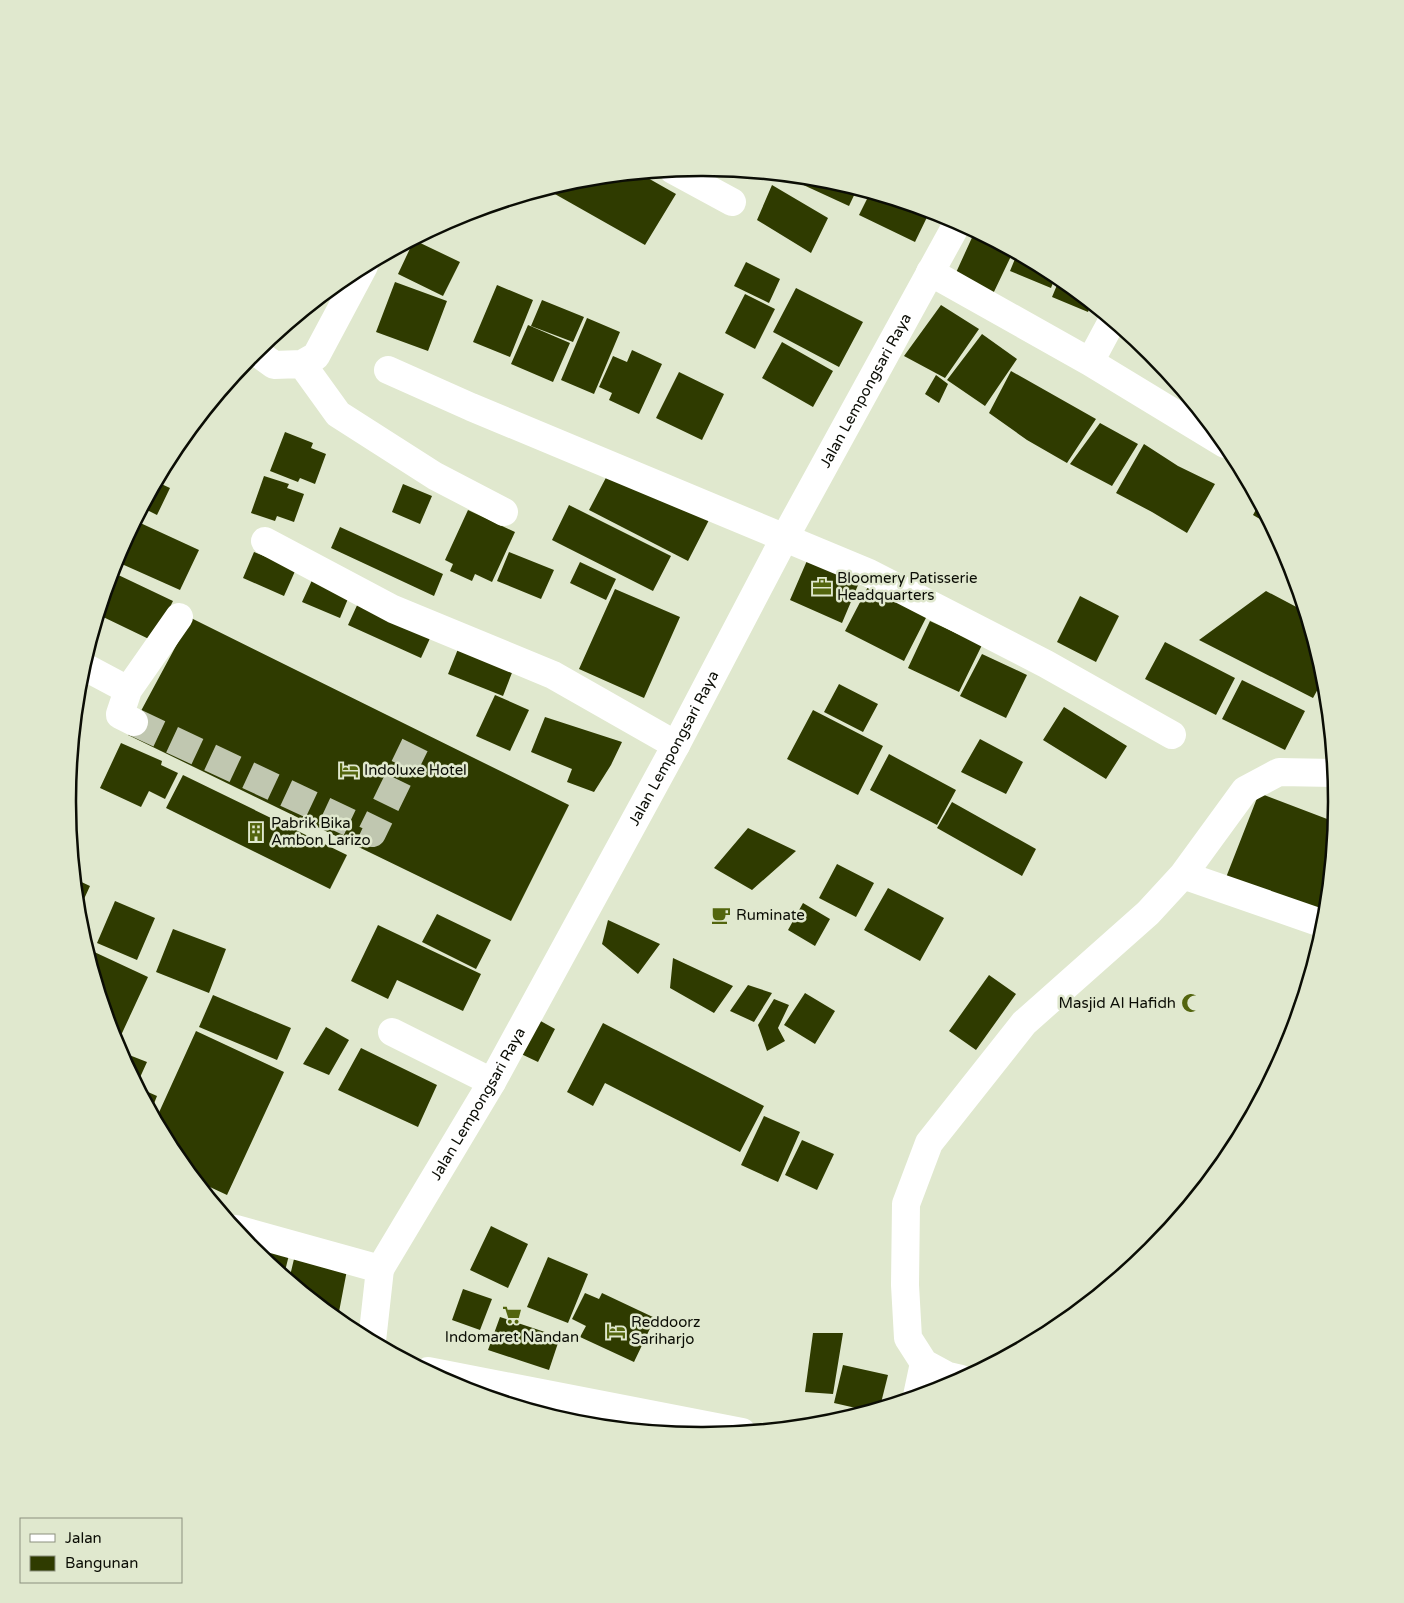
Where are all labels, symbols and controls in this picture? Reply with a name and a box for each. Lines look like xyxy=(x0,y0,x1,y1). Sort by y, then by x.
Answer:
street label: Jalan Lempongsari Raya xyxy=(816,310,915,471)
place label: Bloomery Patisserie Headquarters xyxy=(837,569,978,604)
office icon: Bloomery Patisserie Headquarters xyxy=(811,576,833,598)
street label: Jalan Lempongsari Raya xyxy=(625,668,722,829)
hotel icon: Indoluxe Hotel xyxy=(338,759,360,781)
place label: Indoluxe Hotel xyxy=(364,761,467,779)
place label: Pabrik Bika Ambon Larizo xyxy=(271,814,371,849)
building icon: Pabrik Bika Ambon Larizo xyxy=(245,821,267,843)
cafe icon: Ruminate xyxy=(710,904,732,926)
place label: Ruminate xyxy=(736,906,805,924)
mosque icon: Masjid Al Hafidh xyxy=(1180,992,1202,1014)
place label: Masjid Al Hafidh xyxy=(1059,994,1176,1012)
street label: Jalan Lempongsari Raya xyxy=(426,1024,529,1183)
supermarket icon: Indomaret Nandan xyxy=(501,1304,523,1326)
place label: Reddoorz Sariharjo xyxy=(631,1313,701,1348)
hotel icon: Reddoorz Sariharjo xyxy=(605,1320,627,1342)
place label: Indomaret Nandan xyxy=(445,1328,579,1346)
legend xyxy=(20,1518,182,1583)
text: Jalan xyxy=(65,1529,102,1547)
text: Bangunan xyxy=(65,1554,138,1572)

